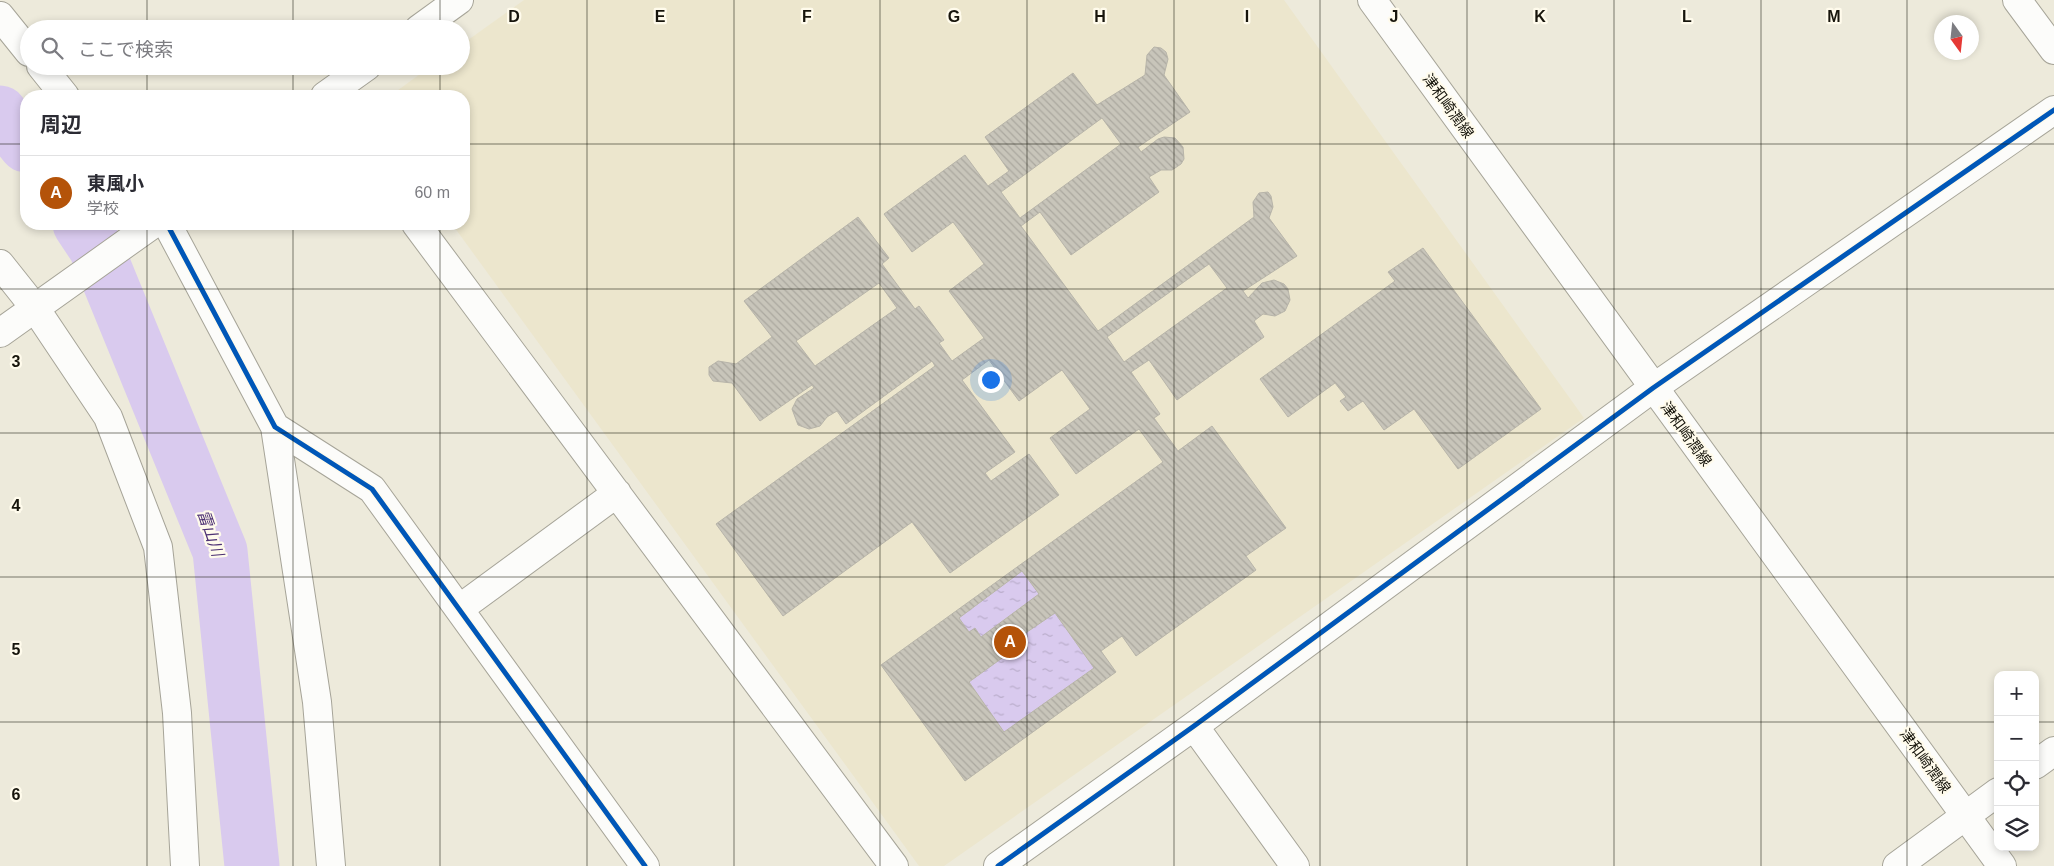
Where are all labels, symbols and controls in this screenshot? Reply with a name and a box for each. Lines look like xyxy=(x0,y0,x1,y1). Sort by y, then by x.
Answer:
text: D xyxy=(508,8,520,25)
text: E xyxy=(655,8,666,25)
text: F xyxy=(802,8,812,25)
text: G xyxy=(948,8,960,25)
text: H xyxy=(1094,8,1106,25)
text: I xyxy=(1245,8,1249,25)
text: J xyxy=(1390,8,1398,25)
text: K xyxy=(1534,8,1546,25)
text: L xyxy=(1682,8,1692,25)
text: M xyxy=(1827,8,1841,25)
north arrow xyxy=(1934,15,1979,60)
search box xyxy=(20,20,470,75)
icon: search xyxy=(38,34,66,62)
text: ここで検索 xyxy=(78,39,173,60)
street label: 津和崎潤線 xyxy=(1419,70,1477,141)
text: 周辺 xyxy=(40,113,82,136)
text: 東風小 xyxy=(87,173,144,194)
text: A xyxy=(50,184,62,201)
text: 60 m xyxy=(414,184,450,201)
text: 学校 xyxy=(87,200,119,217)
text: 3 xyxy=(12,353,21,370)
your location xyxy=(978,367,1004,393)
street label: 津和崎潤線 xyxy=(1657,398,1715,469)
text: 4 xyxy=(12,497,21,514)
water label: 雷山川 xyxy=(195,508,227,561)
pin: A xyxy=(994,623,1026,661)
text: 5 xyxy=(12,641,21,658)
map controls xyxy=(1994,671,2039,851)
button: + xyxy=(1994,671,2039,716)
button: − xyxy=(1994,716,2039,761)
street label: 津和崎潤線 xyxy=(1896,725,1954,796)
button: locate xyxy=(1994,761,2039,806)
text: 6 xyxy=(12,786,21,803)
button: layers xyxy=(1994,806,2039,851)

